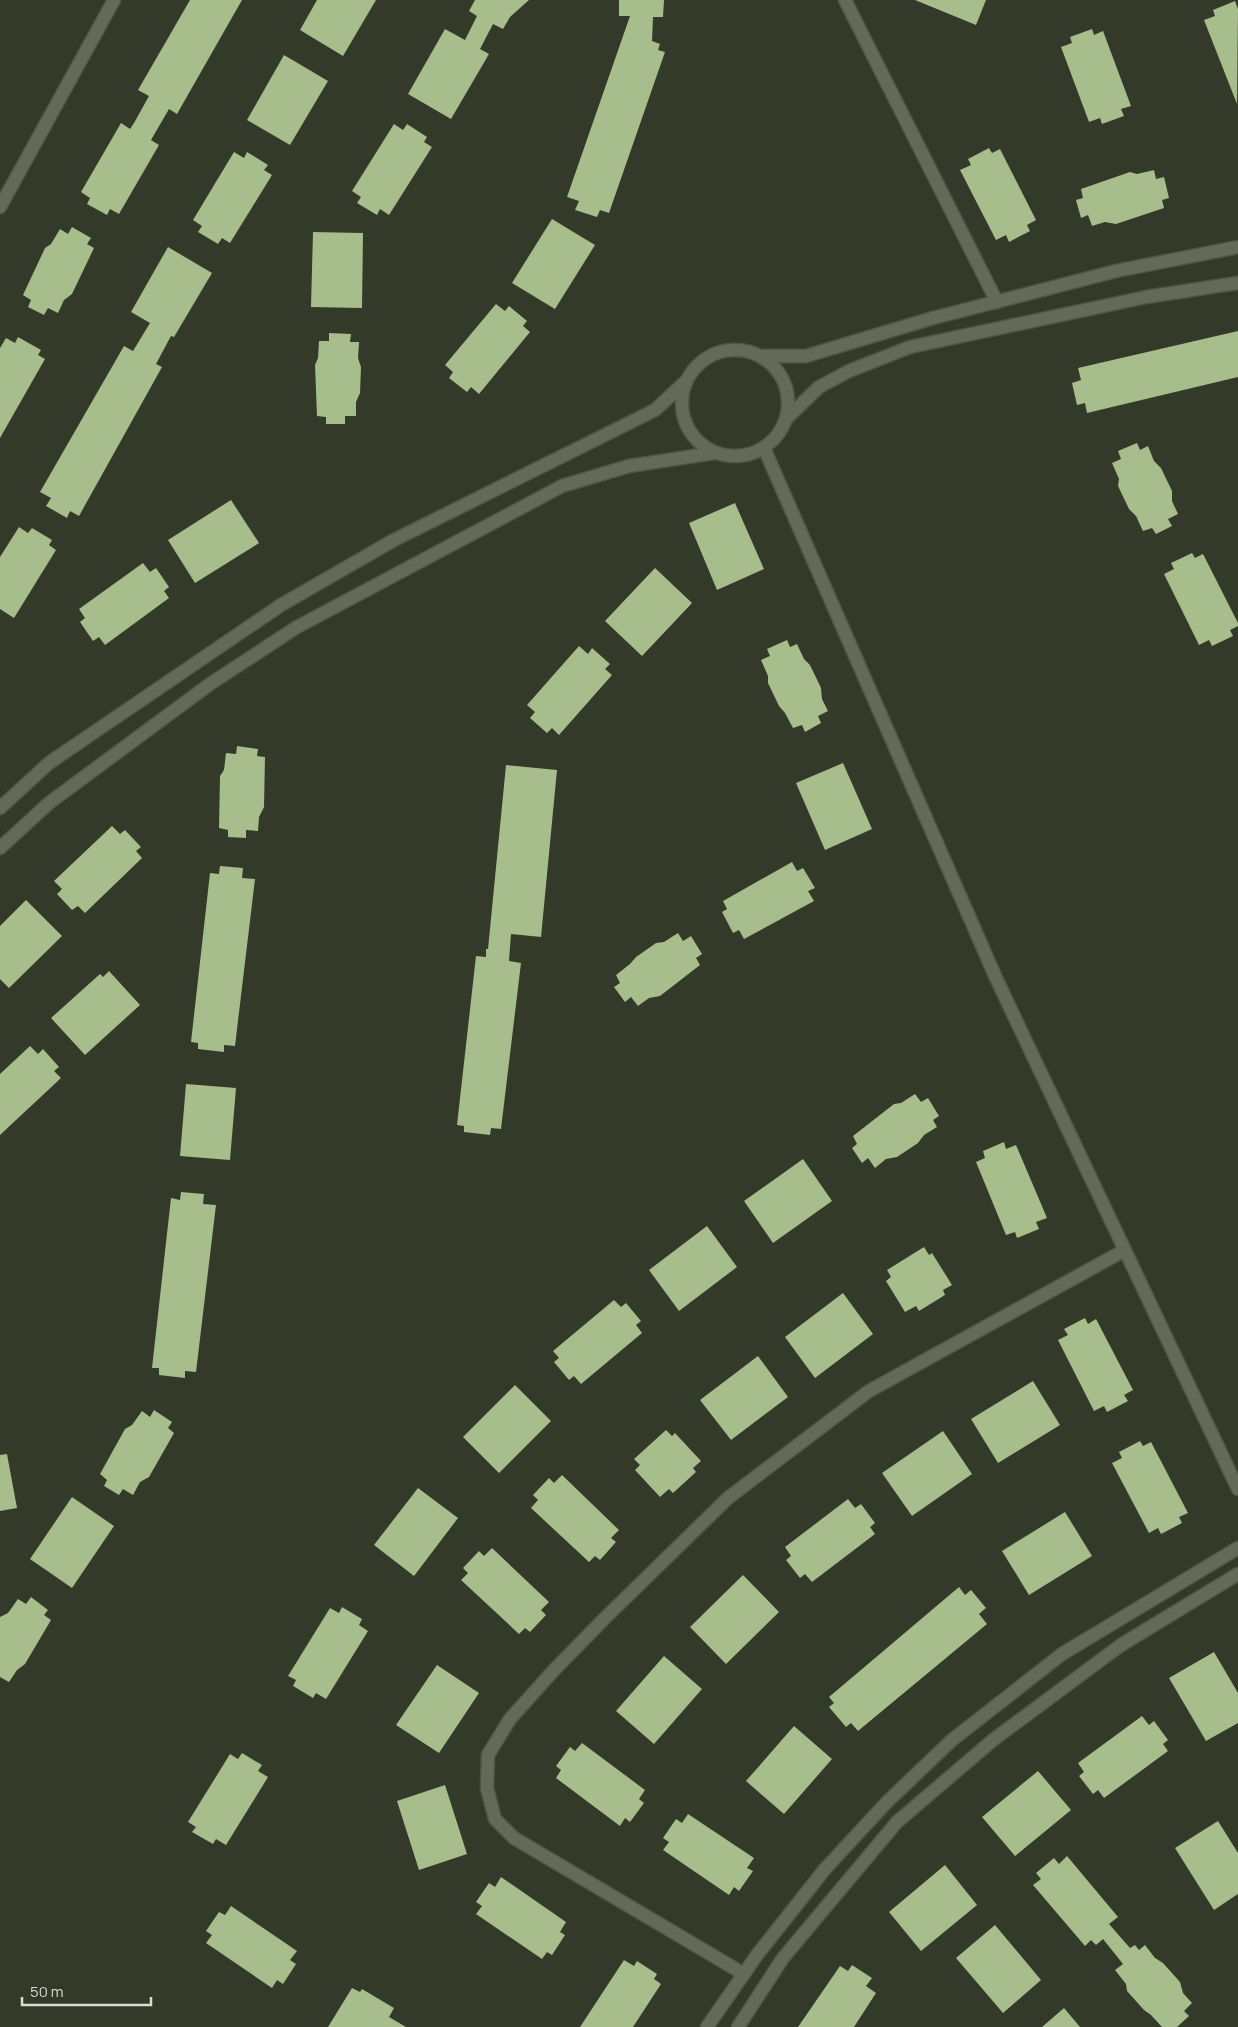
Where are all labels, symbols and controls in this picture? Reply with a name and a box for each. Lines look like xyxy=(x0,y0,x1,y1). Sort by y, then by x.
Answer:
scale bar xyxy=(22,1974,151,2006)
text: 50 m xyxy=(30,1981,64,2002)

